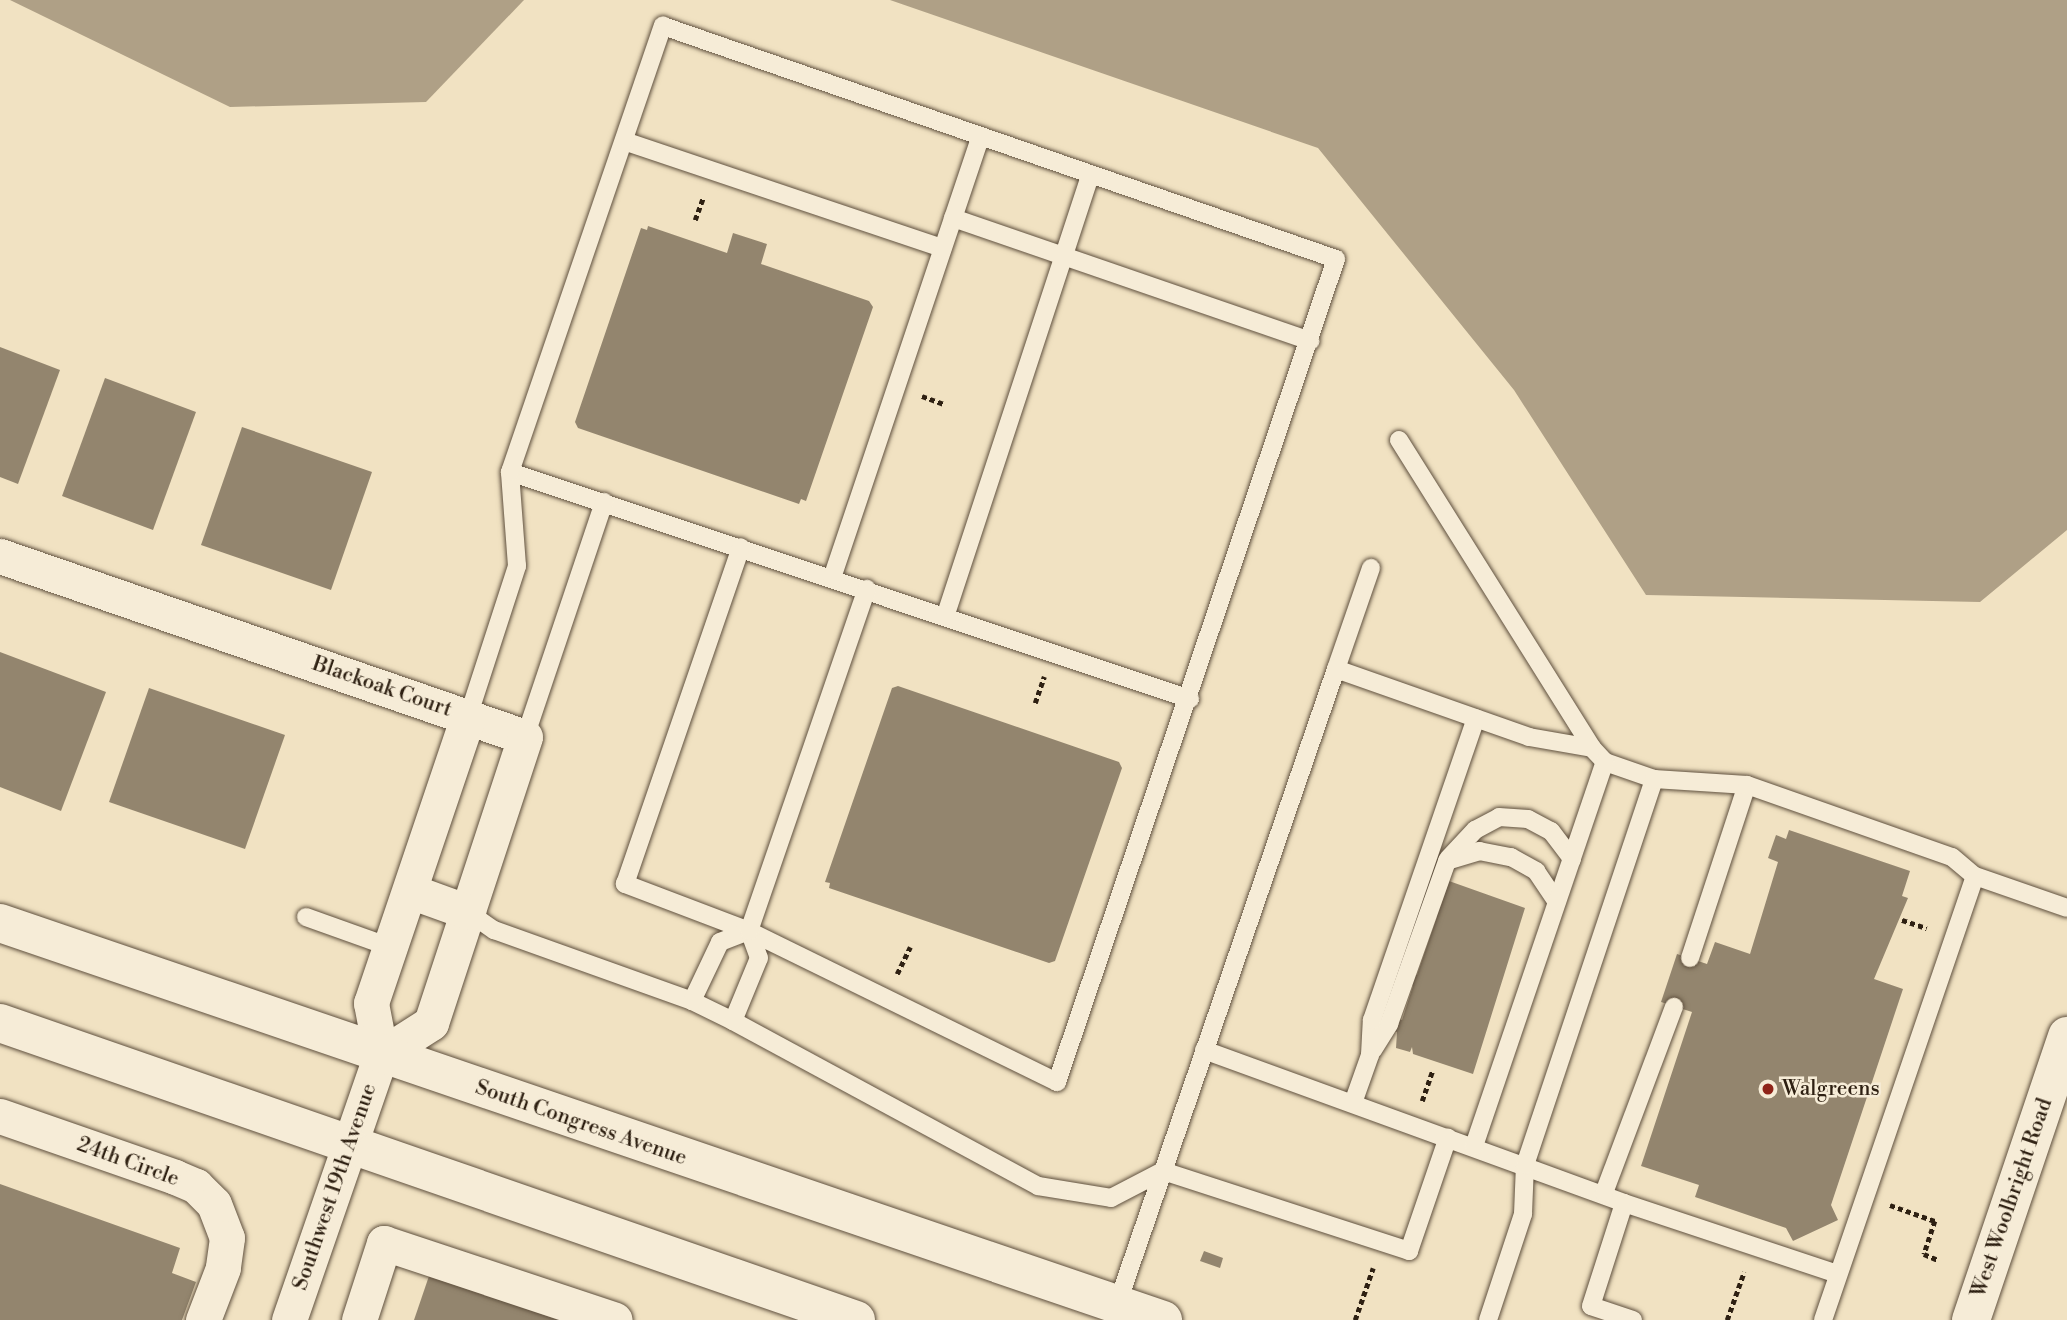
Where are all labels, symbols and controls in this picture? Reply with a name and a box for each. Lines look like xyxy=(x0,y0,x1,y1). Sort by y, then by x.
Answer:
street label: Blackoak Court xyxy=(309,651,455,723)
street label: South Congress Avenue xyxy=(472,1075,690,1171)
place label: Walgreens xyxy=(1782,1076,1880,1102)
street label: Southwest 19th Avenue xyxy=(288,1080,382,1294)
marker: Walgreens xyxy=(1760,1081,1776,1097)
street label: West Woolbright Road xyxy=(1966,1095,2058,1301)
street label: 24th Circle xyxy=(74,1132,182,1192)

